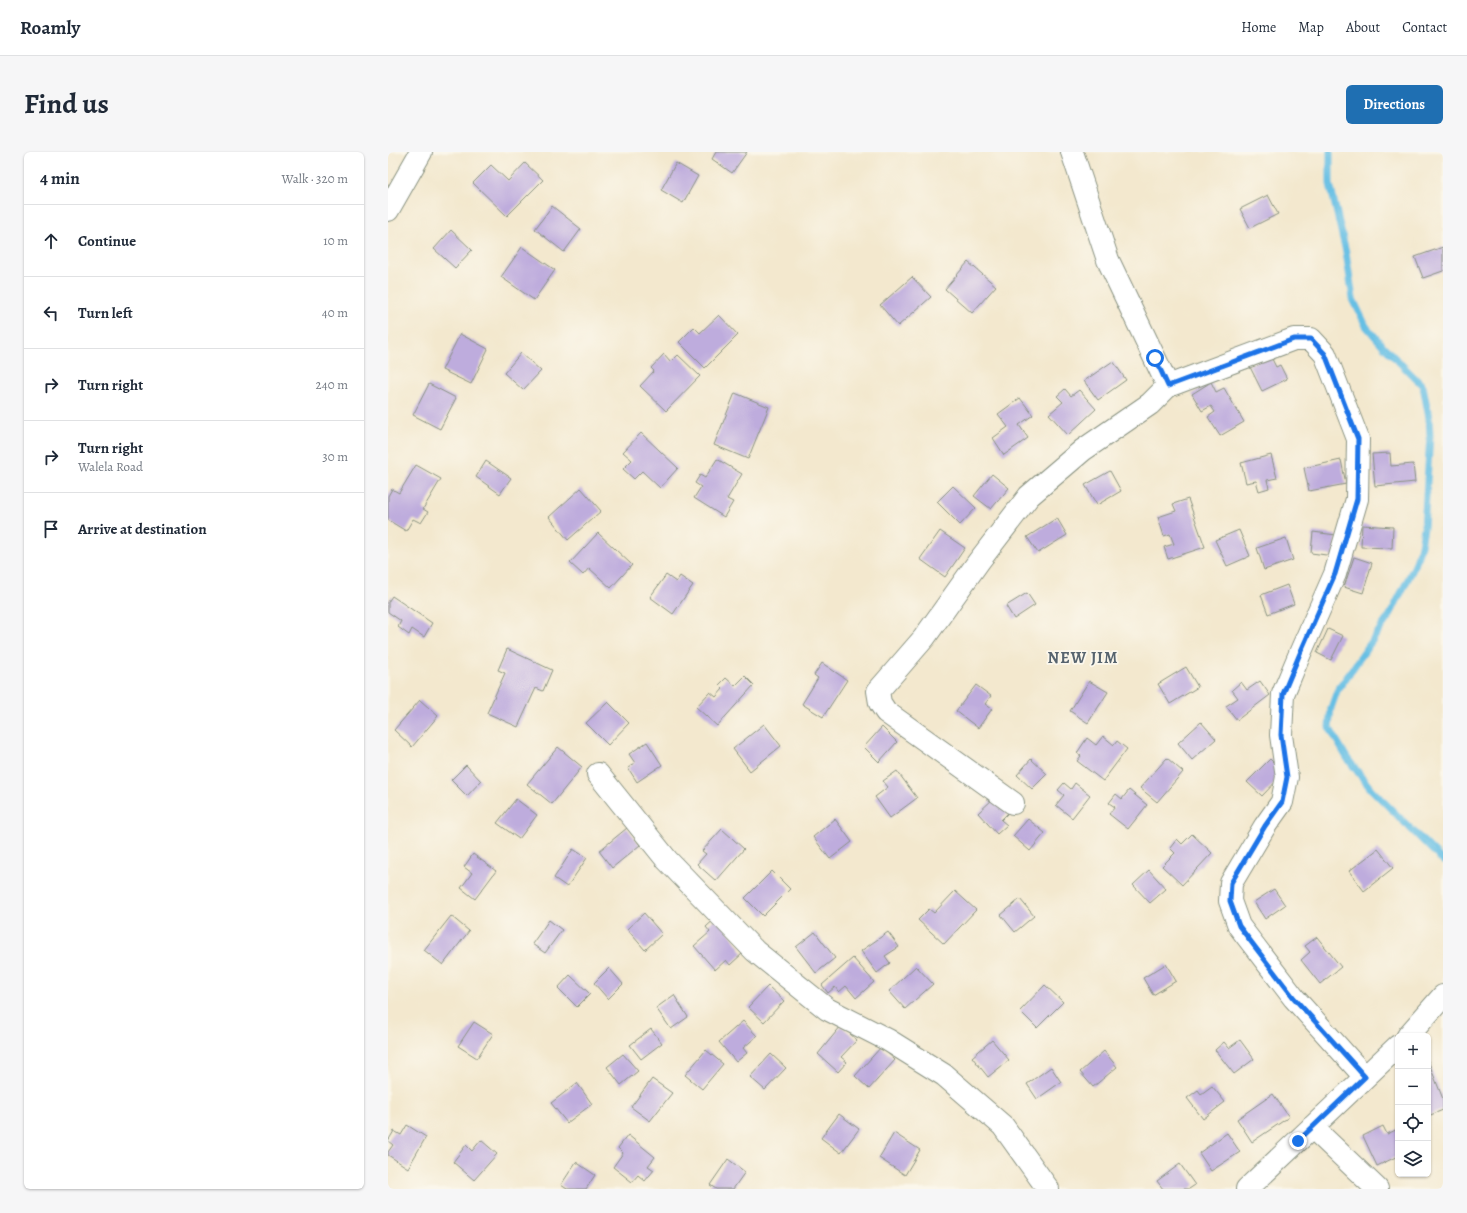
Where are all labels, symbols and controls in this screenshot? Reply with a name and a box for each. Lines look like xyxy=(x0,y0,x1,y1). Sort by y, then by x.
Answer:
text: Roamly xyxy=(20,15,80,41)
text: Home xyxy=(1241,18,1276,37)
text: Map xyxy=(1298,18,1324,37)
text: About xyxy=(1346,18,1380,37)
text: Contact xyxy=(1402,18,1447,37)
text: Find us xyxy=(24,85,109,123)
button: Directions xyxy=(1346,85,1443,124)
text: 4 min xyxy=(40,167,80,190)
text: Walk · 320 m xyxy=(282,170,348,187)
icon: ahead xyxy=(40,230,62,252)
text: Continue xyxy=(78,231,136,251)
text: 10 m xyxy=(323,232,348,249)
icon: left xyxy=(40,302,62,324)
text: Turn left xyxy=(78,303,133,323)
text: 40 m xyxy=(322,304,348,321)
route start xyxy=(1146,349,1164,367)
icon: right xyxy=(40,374,62,396)
text: Turn right xyxy=(78,375,143,395)
text: 240 m xyxy=(316,376,348,393)
text: Turn right xyxy=(78,438,143,458)
icon: right xyxy=(40,446,62,468)
text: 30 m xyxy=(322,448,348,465)
text: Walela Road xyxy=(78,458,143,475)
icon: arrive xyxy=(40,518,62,540)
text: Arrive at destination xyxy=(78,519,207,539)
district label: NEW JIM xyxy=(1048,647,1118,669)
map controls xyxy=(1395,1033,1431,1177)
button: + xyxy=(1395,1033,1431,1069)
button: − xyxy=(1395,1069,1431,1105)
button: locate xyxy=(1395,1105,1431,1141)
route end xyxy=(1289,1132,1307,1150)
button: layers xyxy=(1395,1141,1431,1177)

